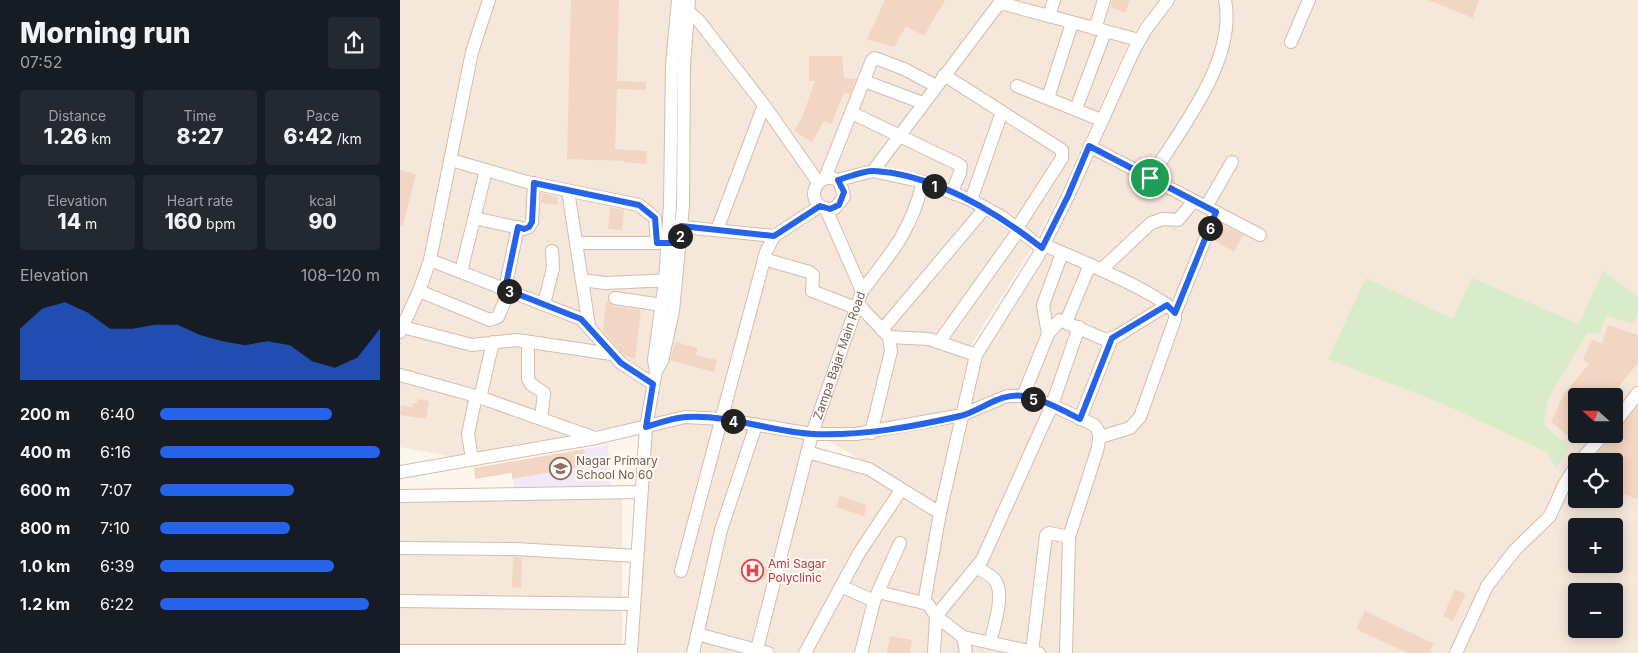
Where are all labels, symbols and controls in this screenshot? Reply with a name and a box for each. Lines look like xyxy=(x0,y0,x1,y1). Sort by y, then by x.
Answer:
text: Morning run xyxy=(20,16,190,50)
button: share xyxy=(328,17,380,69)
text: 07:52 xyxy=(20,52,62,72)
text: Distance xyxy=(48,107,106,124)
text: Time xyxy=(184,107,216,124)
text: Pace xyxy=(306,107,339,124)
text: 1.26 xyxy=(43,124,87,149)
text: 8:27 xyxy=(176,124,224,149)
text: 6:42 xyxy=(284,124,333,149)
text: km xyxy=(87,130,111,147)
text: /km xyxy=(333,130,362,147)
pin xyxy=(1129,157,1171,199)
icon: arrive xyxy=(1136,164,1164,192)
pin: 1 xyxy=(922,174,946,198)
text: 1 xyxy=(931,178,938,195)
text: Elevation xyxy=(47,192,107,209)
text: Heart rate xyxy=(167,192,233,209)
text: kcal xyxy=(309,192,336,209)
text: 14 xyxy=(57,209,81,234)
text: 160 xyxy=(164,209,202,234)
text: 90 xyxy=(308,209,337,234)
text: m xyxy=(81,215,97,232)
text: bpm xyxy=(202,215,236,232)
pin: 6 xyxy=(1198,216,1222,240)
text: 6 xyxy=(1206,220,1215,237)
pin: 2 xyxy=(668,224,692,248)
text: 2 xyxy=(676,228,685,245)
text: Elevation xyxy=(20,265,89,285)
text: 108–120 m xyxy=(301,265,380,285)
pin: 3 xyxy=(496,278,522,304)
text: 3 xyxy=(505,283,514,300)
street label: Zampa Bajar Main Road xyxy=(810,290,868,421)
pin: 5 xyxy=(1020,386,1046,412)
north arrow xyxy=(1568,388,1622,442)
map controls xyxy=(1568,388,1623,638)
text: 5 xyxy=(1029,391,1038,408)
text: 200 m xyxy=(20,404,70,424)
text: 6:40 xyxy=(100,404,135,424)
pin: 4 xyxy=(720,408,746,434)
text: 4 xyxy=(729,413,738,430)
text: 400 m xyxy=(20,442,71,462)
text: 6:16 xyxy=(100,442,131,462)
place label: Nagar Primary School No 60 xyxy=(576,453,658,482)
button: locate xyxy=(1568,453,1623,508)
school or university icon: Nagar Primary School No 60 xyxy=(548,456,572,480)
text: 600 m xyxy=(20,480,70,500)
text: 7:07 xyxy=(100,480,132,500)
text: 800 m xyxy=(20,518,70,538)
text: 7:10 xyxy=(100,518,130,538)
button: + xyxy=(1568,518,1623,573)
text: 1.0 km xyxy=(20,556,70,576)
text: 6:39 xyxy=(100,556,134,576)
place label: Ami Sagar Polyclinic xyxy=(768,556,827,585)
hospital icon: Ami Sagar Polyclinic xyxy=(740,559,764,583)
button: − xyxy=(1568,583,1623,638)
text: 1.2 km xyxy=(20,594,70,614)
text: 6:22 xyxy=(100,594,134,614)

